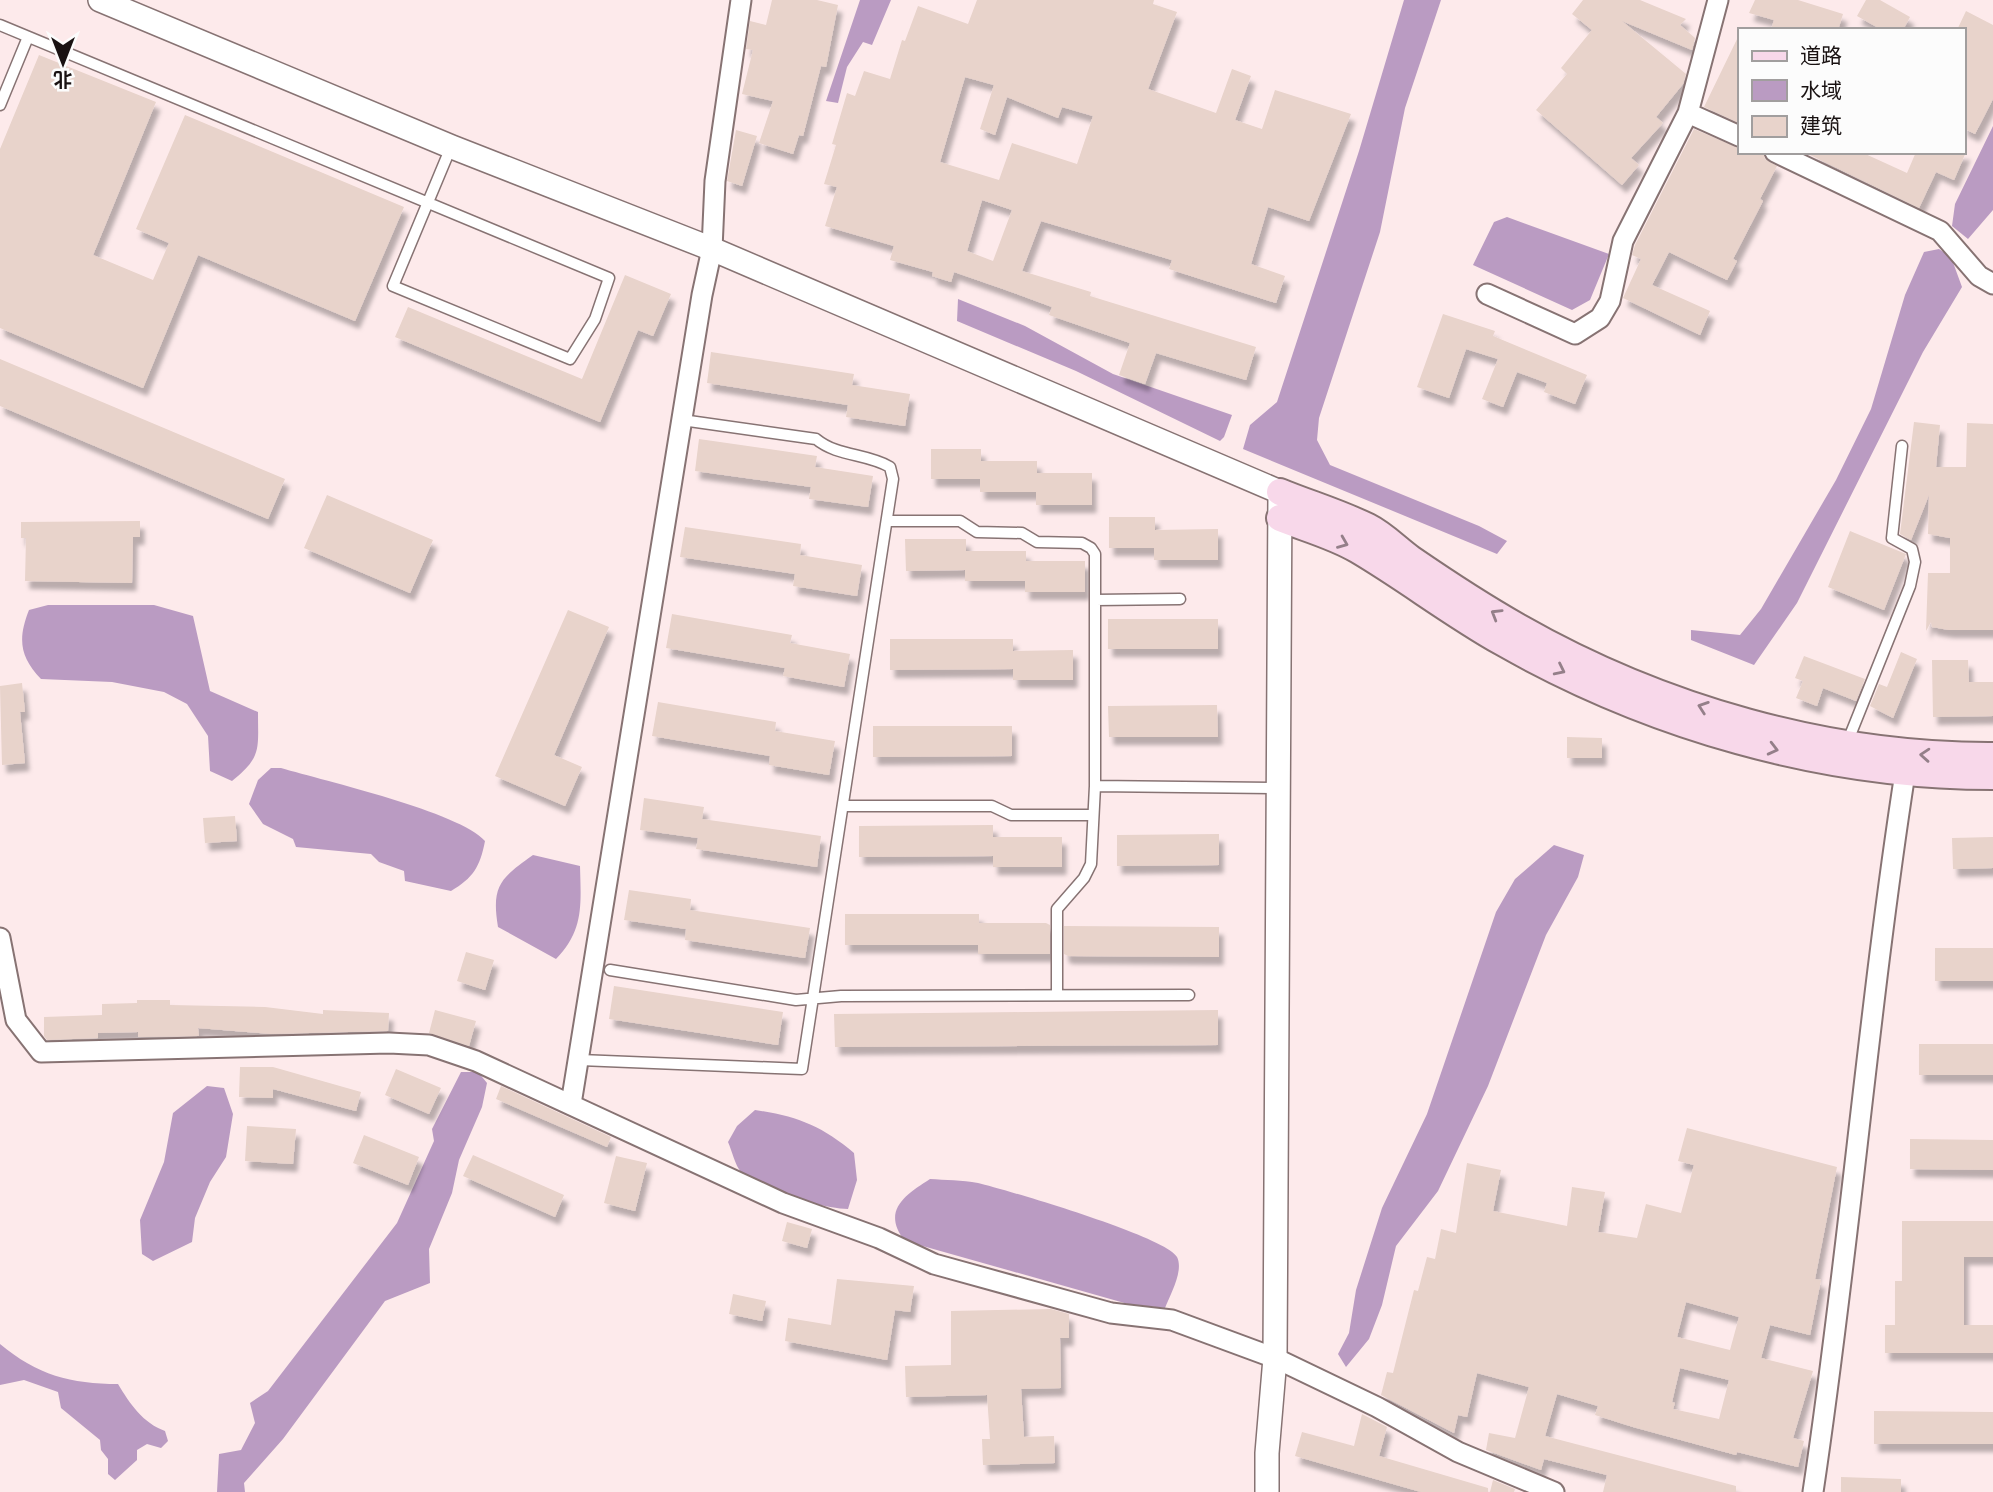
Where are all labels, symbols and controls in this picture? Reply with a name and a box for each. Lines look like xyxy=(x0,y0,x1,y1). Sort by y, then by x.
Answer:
north arrow xyxy=(28,28,98,98)
legend xyxy=(1738,28,1965,154)
text: 道路 xyxy=(1800,41,1842,71)
text: 北 xyxy=(53,66,73,93)
text: 水域 xyxy=(1800,76,1842,106)
text: 建筑 xyxy=(1800,111,1842,141)
one-way arrow xyxy=(1336,535,1348,549)
one-way arrow xyxy=(1491,609,1504,622)
one-way arrow xyxy=(1553,662,1565,676)
one-way arrow xyxy=(1697,701,1710,715)
one-way arrow xyxy=(1767,741,1779,755)
one-way arrow xyxy=(1919,748,1930,763)

